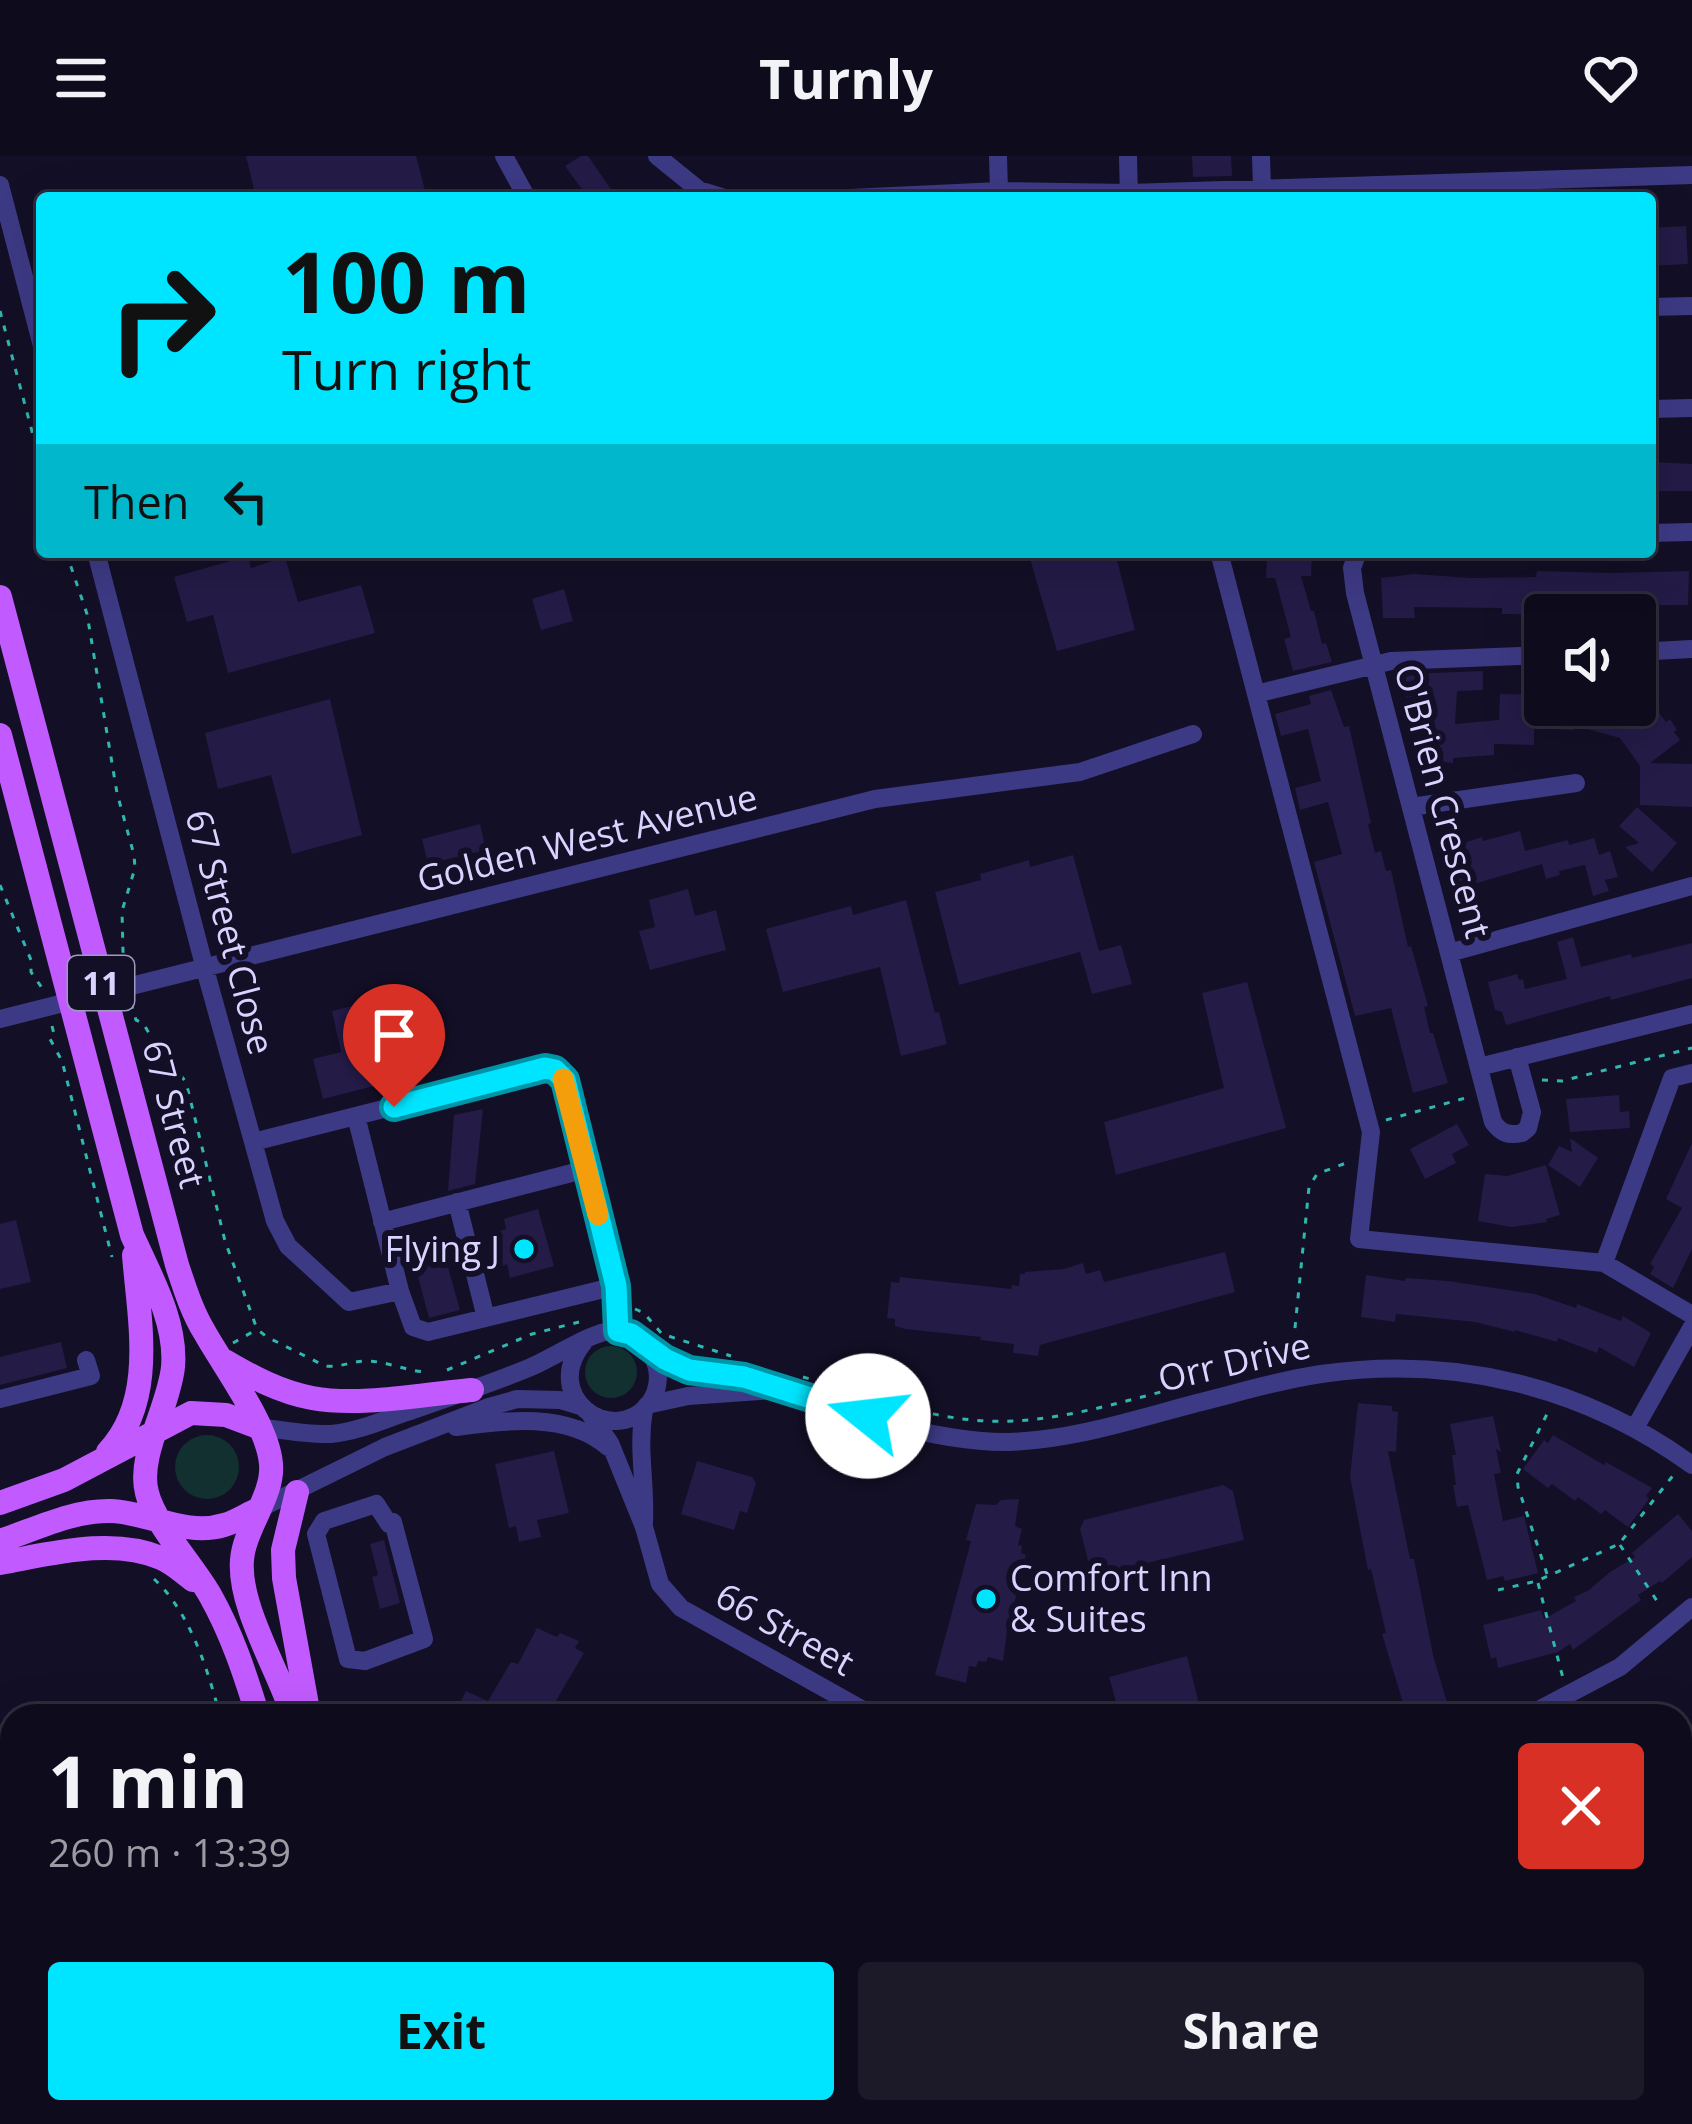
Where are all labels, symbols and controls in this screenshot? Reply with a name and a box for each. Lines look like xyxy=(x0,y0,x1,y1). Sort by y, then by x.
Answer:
text: Turnly xyxy=(759,41,933,115)
icon: menu xyxy=(48,45,114,111)
icon: heart xyxy=(1578,45,1644,111)
text: 100 m xyxy=(282,223,530,338)
icon: right xyxy=(84,240,240,396)
text: Turn right xyxy=(282,332,531,406)
icon: left xyxy=(213,468,279,534)
text: Then xyxy=(84,471,189,532)
map controls xyxy=(1524,594,1656,726)
button: sound xyxy=(1524,594,1656,726)
street label: O'Brien Crescent xyxy=(1383,658,1504,943)
street label: Golden West Avenue xyxy=(412,772,762,903)
street label: 67 Street Close xyxy=(174,804,287,1060)
road number: 11 xyxy=(68,956,134,1010)
pin xyxy=(343,984,445,1107)
icon: arrive xyxy=(361,1002,427,1068)
street label: 67 Street xyxy=(131,1035,218,1193)
place label: Flying J xyxy=(385,1224,500,1273)
marker: Flying J xyxy=(511,1236,537,1262)
street label: Orr Drive xyxy=(1153,1320,1315,1403)
position arrow xyxy=(805,1353,931,1479)
place label: Comfort Inn & Suites xyxy=(1010,1553,1213,1643)
street label: 66 Street xyxy=(707,1571,863,1687)
marker: Comfort Inn & Suites xyxy=(973,1586,999,1612)
text: 1 min xyxy=(48,1731,248,1829)
button: close xyxy=(1518,1743,1644,1869)
text: 260 m · 13:39 xyxy=(48,1825,291,1878)
button: Exit xyxy=(48,1962,834,2100)
button: Share xyxy=(858,1962,1644,2100)

